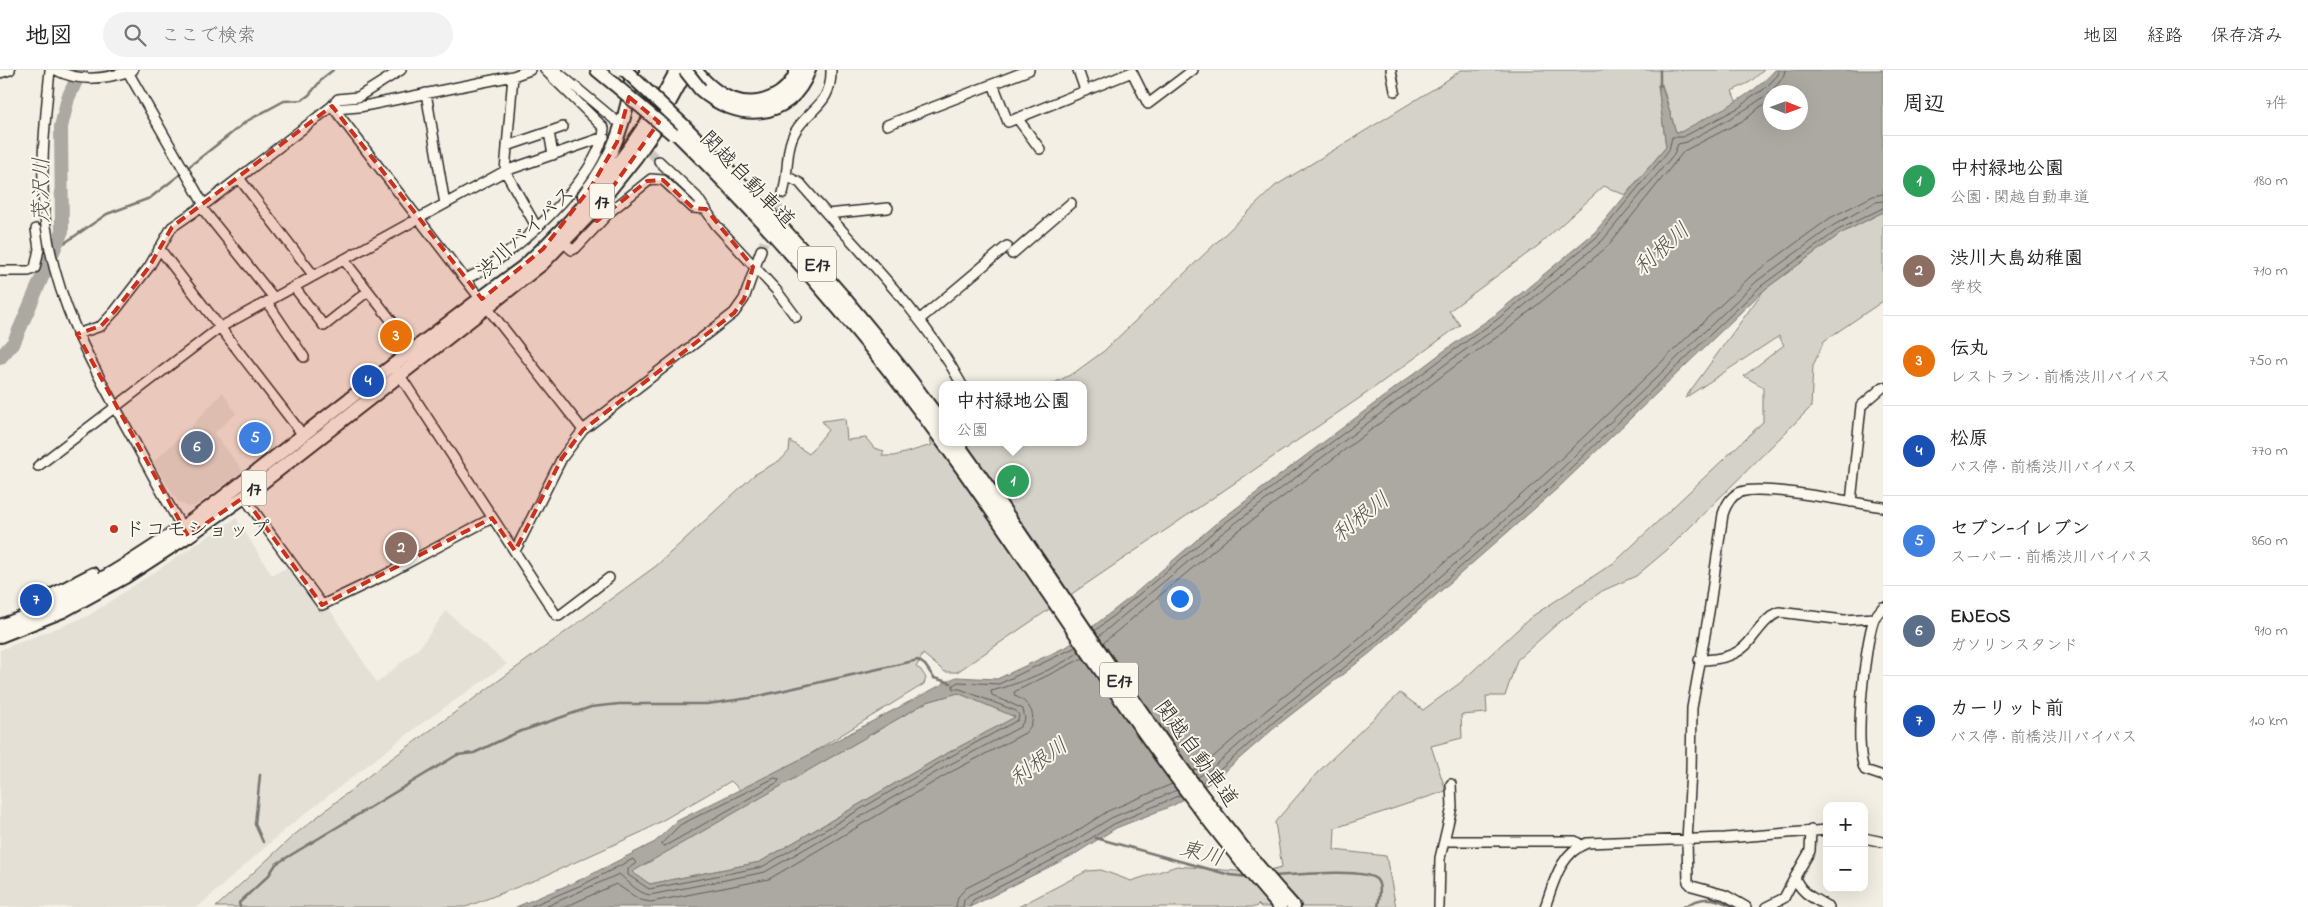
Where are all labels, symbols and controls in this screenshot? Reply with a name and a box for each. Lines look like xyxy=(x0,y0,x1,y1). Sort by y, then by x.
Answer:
search box xyxy=(103,12,453,57)
text: 地図 xyxy=(25,20,73,55)
icon: search xyxy=(121,21,149,49)
text: ここで検索 xyxy=(161,23,256,50)
text: 地図 xyxy=(2083,24,2119,50)
text: 経路 xyxy=(2147,24,2183,50)
text: 保存済み xyxy=(2211,24,2283,50)
north arrow xyxy=(1763,85,1808,130)
text: 周辺 xyxy=(1903,90,1945,120)
text: 7件 xyxy=(2265,92,2288,116)
street label: 関越自動車道 xyxy=(692,125,801,236)
text: 中村緑地公園 xyxy=(1950,156,2064,183)
water label: 茂沢川 xyxy=(27,157,59,223)
text: 1 xyxy=(1916,169,1922,193)
text: 180 m xyxy=(2254,169,2288,193)
street label: 渋川バイパス xyxy=(470,180,583,287)
road number: 17 xyxy=(590,184,614,218)
text: 公園 · 関越自動車道 xyxy=(1950,186,2089,210)
water label: 利根川 xyxy=(1628,216,1698,284)
road number: E17 xyxy=(798,246,836,282)
text: 渋川大島幼稚園 xyxy=(1950,246,2083,273)
text: 2 xyxy=(1915,259,1923,283)
text: 710 m xyxy=(2253,259,2288,283)
text: 学校 xyxy=(1950,276,1982,300)
pin: 3 xyxy=(380,317,412,355)
text: 伝丸 xyxy=(1950,336,1988,363)
text: 3 xyxy=(1916,349,1922,373)
text: 750 m xyxy=(2249,349,2288,373)
pin: 4 xyxy=(352,362,384,400)
text: レストラン · 前橋渋川バイパス xyxy=(1950,366,2170,390)
popup xyxy=(939,381,1087,446)
text: 中村緑地公園 xyxy=(956,389,1070,416)
pin: 5 xyxy=(239,419,271,457)
text: 公園 xyxy=(956,419,988,443)
text: 松原 xyxy=(1950,426,1988,453)
pin: 6 xyxy=(181,428,213,466)
text: 4 xyxy=(1916,439,1922,463)
text: 770 m xyxy=(2251,439,2288,463)
text: バス停 · 前橋渋川バイパス xyxy=(1950,456,2137,480)
pin: 1 xyxy=(997,462,1029,500)
road number: 17 xyxy=(242,470,266,506)
water label: 利根川 xyxy=(1326,485,1398,551)
place label: ドコモショップ xyxy=(124,516,270,546)
text: セブン-イレブン xyxy=(1950,516,2090,543)
marker: ドコモショップ xyxy=(108,523,120,535)
pin: 2 xyxy=(385,529,417,567)
text: 5 xyxy=(1914,529,1924,553)
text: 860 m xyxy=(2252,529,2288,553)
text: スーパー · 前橋渋川バイパス xyxy=(1950,546,2152,570)
pin: 7 xyxy=(20,581,52,619)
your location xyxy=(1167,586,1193,612)
text: ENEOS xyxy=(1950,604,2011,631)
text: 6 xyxy=(1915,619,1923,643)
text: 910 m xyxy=(2255,619,2288,643)
text: ガソリンスタンド xyxy=(1950,634,2078,658)
road number: E17 xyxy=(1100,662,1138,698)
street label: 関越自動車道 xyxy=(1146,694,1245,814)
text: カーリット前 xyxy=(1950,696,2064,723)
text: 7 xyxy=(1916,709,1922,733)
text: 1.0 km xyxy=(2249,709,2288,733)
text: バス停 · 前橋渋川バイパス xyxy=(1950,726,2137,750)
water label: 利根川 xyxy=(1004,731,1076,796)
map controls xyxy=(1823,802,1868,892)
button: + xyxy=(1823,802,1868,847)
water label: 東川 xyxy=(1176,834,1227,876)
button: − xyxy=(1823,847,1868,892)

